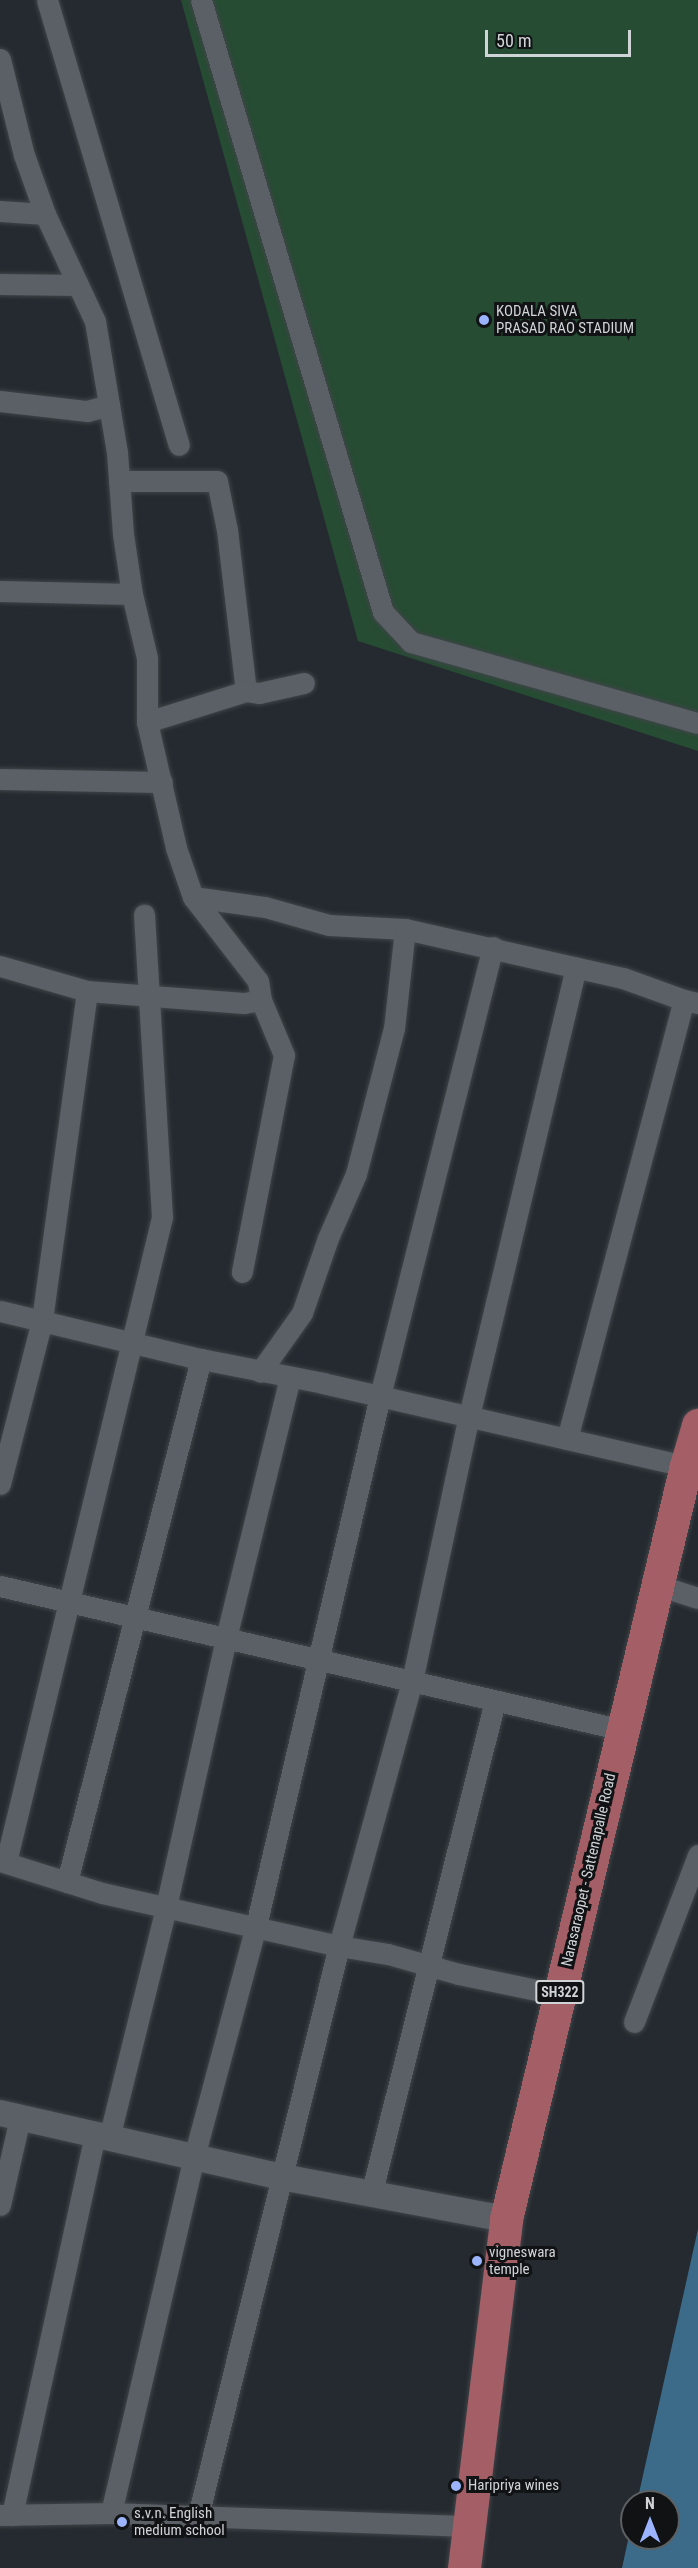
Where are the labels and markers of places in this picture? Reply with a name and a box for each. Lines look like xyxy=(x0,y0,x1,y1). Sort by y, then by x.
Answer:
place label: KODALA SIVA PRASAD RAO STADIUM xyxy=(496,302,634,337)
marker: KODALA SIVA PRASAD RAO STADIUM xyxy=(477,313,491,327)
place label: vigneswara temple xyxy=(489,2243,556,2278)
marker: vigneswara temple xyxy=(470,2254,484,2268)
place label: Haripriya wines xyxy=(468,2477,559,2495)
marker: Haripriya wines xyxy=(449,2479,463,2493)
place label: s.v.n. English medium school xyxy=(134,2504,225,2539)
marker: s.v.n. English medium school xyxy=(115,2515,129,2529)

